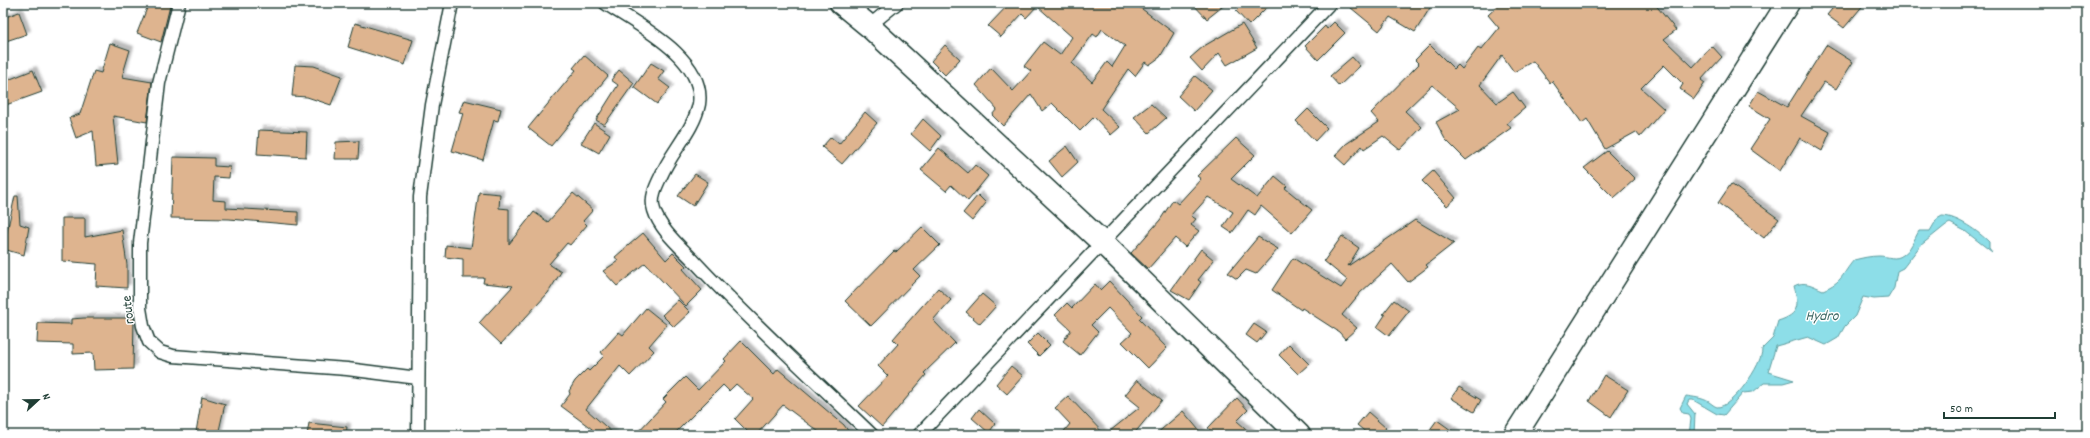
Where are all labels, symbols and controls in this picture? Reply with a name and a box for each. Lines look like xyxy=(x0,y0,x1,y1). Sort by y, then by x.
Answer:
street label: route xyxy=(118,294,140,325)
water label: Hydro xyxy=(1805,306,1840,328)
north arrow xyxy=(18,380,58,420)
text: N xyxy=(37,391,54,403)
scale bar xyxy=(1944,394,2055,420)
text: 50 m xyxy=(1950,401,1973,418)

